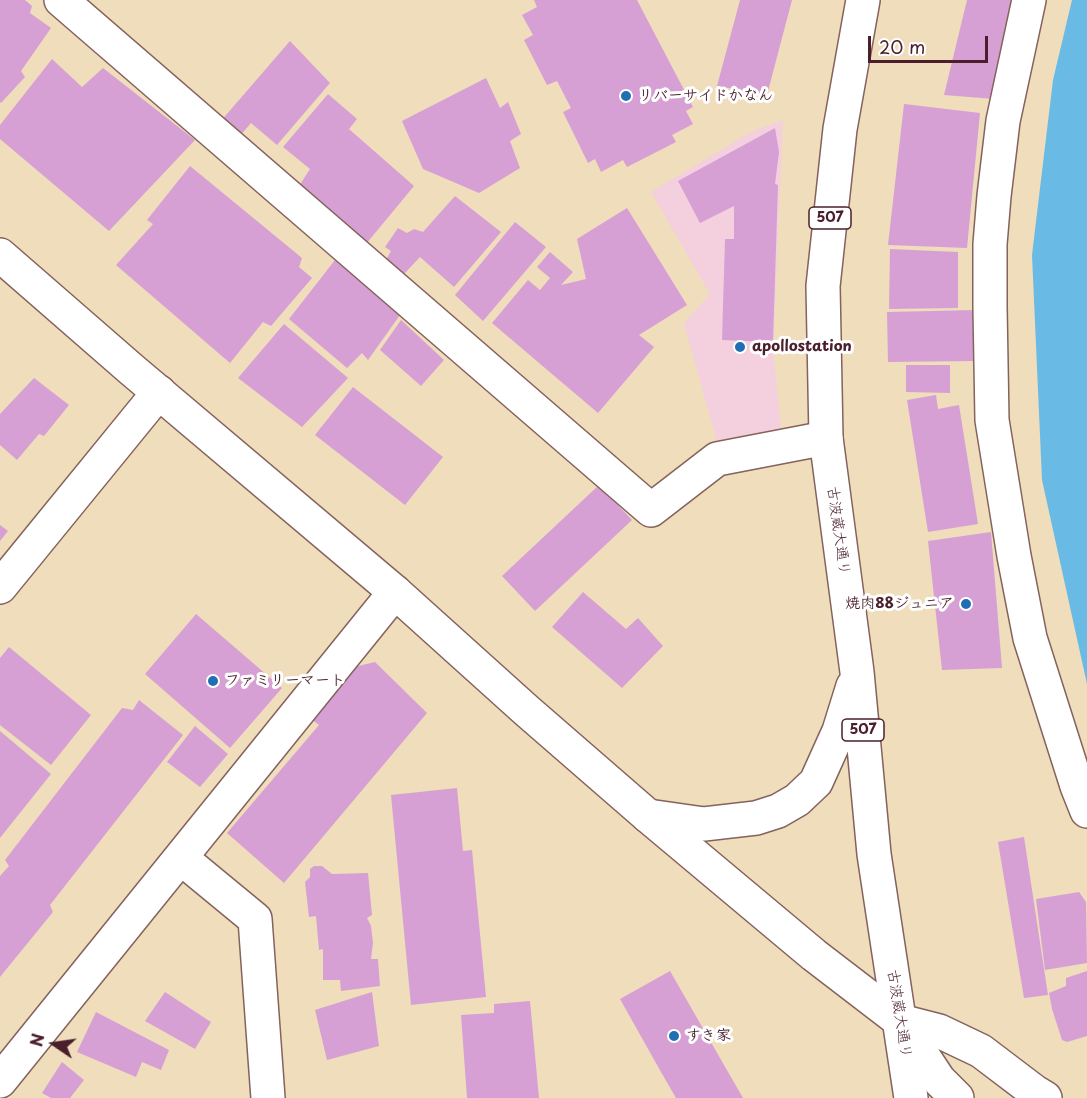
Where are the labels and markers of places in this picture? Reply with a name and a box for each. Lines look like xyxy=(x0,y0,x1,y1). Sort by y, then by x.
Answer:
place label: リバーサイドかなん xyxy=(638,87,773,105)
marker: リバーサイドかなん xyxy=(619,89,633,103)
place label: apollostation xyxy=(752,338,852,356)
marker: apollostation xyxy=(733,340,747,354)
place label: 焼肉88ジュニア xyxy=(845,595,954,613)
marker: 焼肉88ジュニア xyxy=(959,597,973,611)
place label: ファミリーマート xyxy=(225,672,345,690)
marker: ファミリーマート xyxy=(206,674,220,688)
place label: すき家 xyxy=(686,1027,731,1045)
marker: すき家 xyxy=(667,1029,681,1043)

